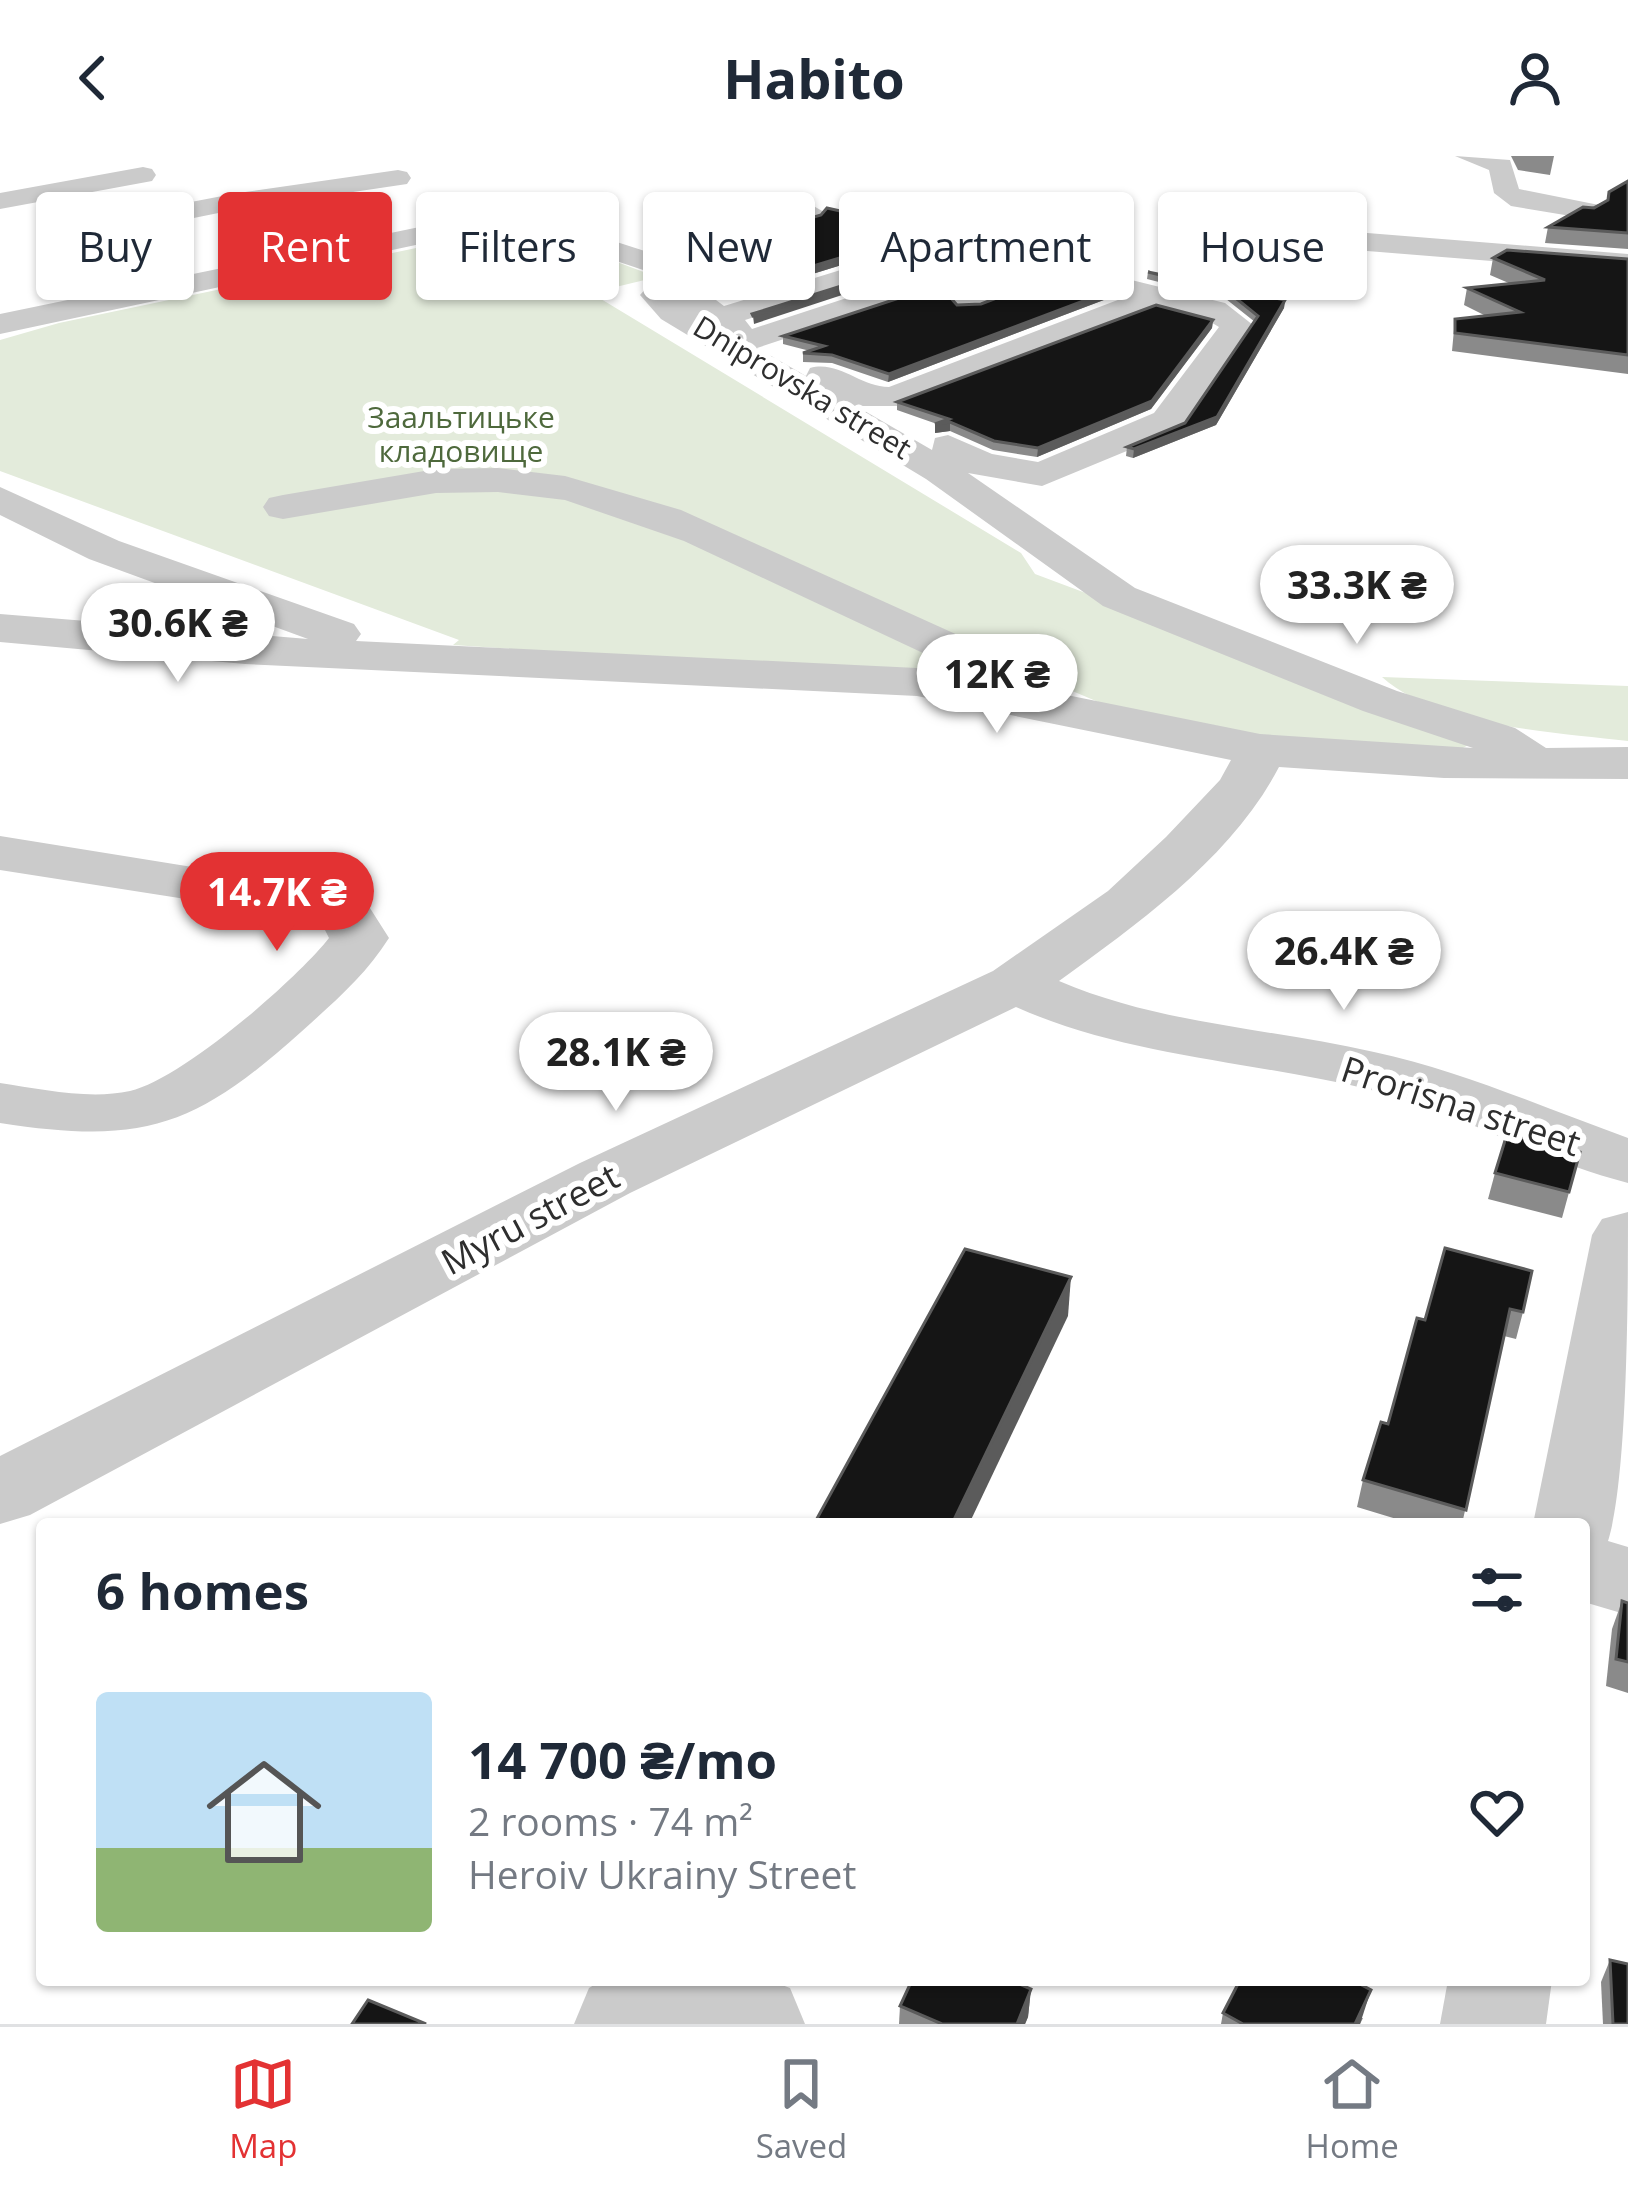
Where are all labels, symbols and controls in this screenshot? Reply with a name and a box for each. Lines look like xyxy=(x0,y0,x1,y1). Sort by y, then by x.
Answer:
text: Habito xyxy=(723,41,905,115)
icon: back xyxy=(60,45,126,111)
icon: person xyxy=(1502,45,1568,111)
chip: Buy xyxy=(36,192,194,300)
chip: Rent xyxy=(218,192,392,300)
chip: Filters xyxy=(416,192,619,300)
chip: New xyxy=(643,192,815,300)
chip: Apartment xyxy=(839,192,1134,300)
chip: House xyxy=(1158,192,1367,300)
street label: Dniprovska street xyxy=(686,305,919,468)
park label: Заальтицьке кладовище xyxy=(367,396,555,471)
pin: 33.3K ₴ xyxy=(1246,545,1468,647)
text: 33.3K ₴ xyxy=(1287,557,1427,610)
pin: 30.6K ₴ xyxy=(67,583,289,685)
text: 30.6K ₴ xyxy=(108,595,248,648)
pin: 12K ₴ xyxy=(913,634,1081,736)
text: 12K ₴ xyxy=(944,646,1050,699)
pin: 14.7K ₴ xyxy=(166,852,388,954)
text: 14.7K ₴ xyxy=(207,864,347,917)
pin: 26.4K ₴ xyxy=(1233,911,1455,1013)
text: 26.4K ₴ xyxy=(1274,923,1414,976)
pin: 28.1K ₴ xyxy=(505,1012,727,1114)
text: 28.1K ₴ xyxy=(546,1024,686,1077)
street label: Prorisna street xyxy=(1335,1044,1587,1167)
street label: Myru street xyxy=(432,1151,627,1286)
text: 6 homes xyxy=(96,1555,309,1625)
icon: filters xyxy=(1464,1557,1530,1623)
text: 14 700 ₴/mo xyxy=(468,1724,777,1794)
icon: home xyxy=(192,1740,336,1884)
icon: heart xyxy=(1464,1779,1530,1845)
text: 2 rooms · 74 m² xyxy=(468,1794,753,1847)
text: Heroiv Ukrainy Street xyxy=(468,1847,856,1900)
tab: Map xyxy=(229,2051,297,2168)
tab: Saved xyxy=(756,2051,847,2168)
tab: Home xyxy=(1306,2051,1399,2168)

